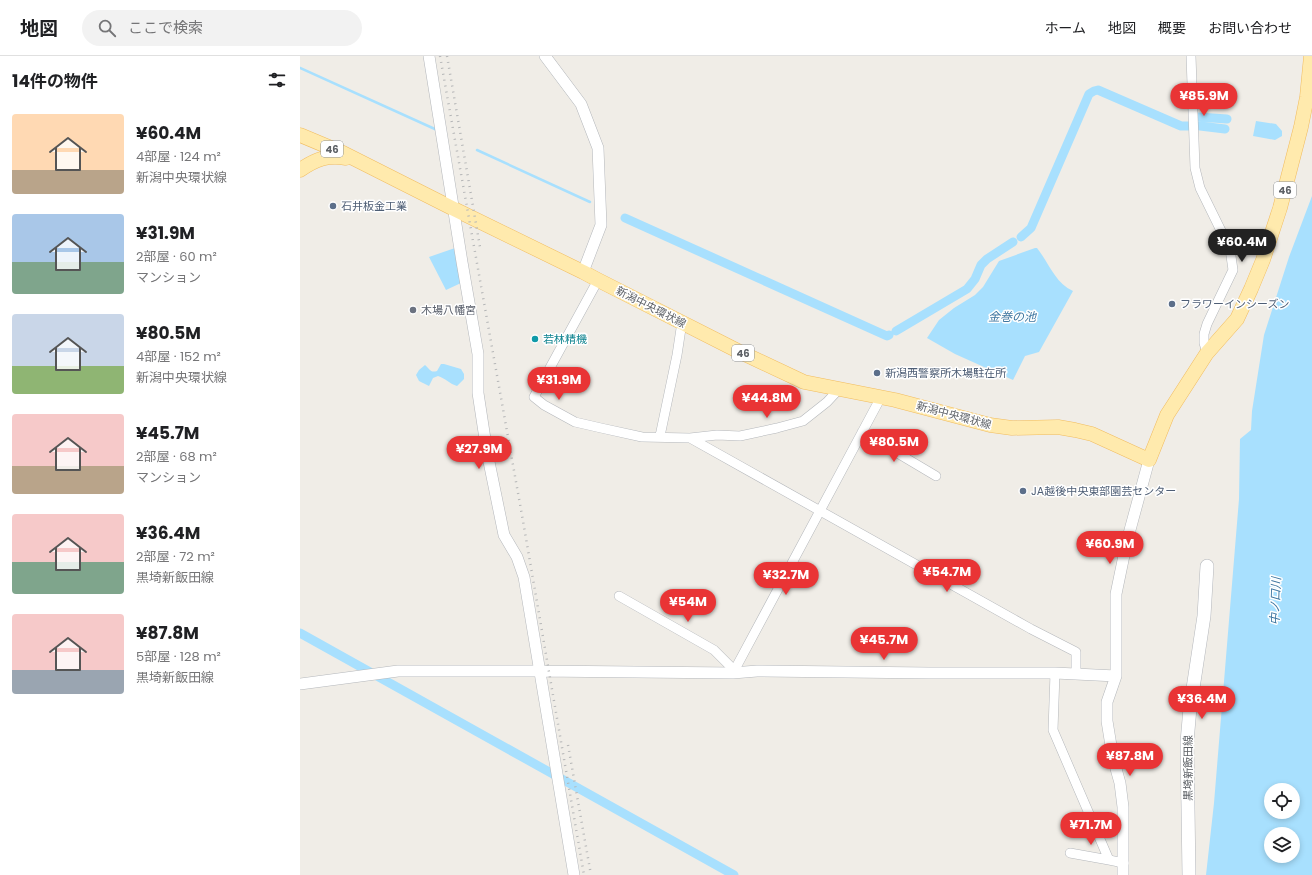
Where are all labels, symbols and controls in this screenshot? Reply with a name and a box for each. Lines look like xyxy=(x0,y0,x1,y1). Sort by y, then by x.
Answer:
search box xyxy=(82,10,362,46)
text: 地図 xyxy=(20,15,58,42)
icon: search xyxy=(96,17,118,39)
text: ここで検索 xyxy=(128,17,203,38)
text: ホーム xyxy=(1044,18,1086,38)
text: 地図 xyxy=(1108,18,1136,38)
text: 概要 xyxy=(1158,18,1186,38)
text: お問い合わせ xyxy=(1208,18,1292,38)
text: 14件の物件 xyxy=(12,69,98,93)
icon: filters xyxy=(266,69,288,91)
pin: ¥85.9M xyxy=(1171,83,1237,117)
text: ¥85.9M xyxy=(1179,86,1229,105)
text: ¥60.4M xyxy=(136,121,201,145)
icon: home xyxy=(44,130,92,178)
road number: 46 xyxy=(321,141,343,157)
text: 4部屋 · 124 m² xyxy=(136,147,221,166)
text: 新潟中央環状線 xyxy=(136,168,227,187)
road number: 46 xyxy=(1274,182,1296,198)
place label: 石井板金工業 xyxy=(341,198,407,214)
marker: 石井板金工業 xyxy=(328,201,338,211)
text: ¥31.9M xyxy=(136,221,195,245)
pin: ¥60.4M xyxy=(1209,229,1275,263)
icon: home xyxy=(44,230,92,278)
text: ¥60.4M xyxy=(1217,232,1267,251)
text: 2部屋 · 60 m² xyxy=(136,247,217,266)
text: マンション xyxy=(136,268,201,287)
street label: 新潟中央環状線 xyxy=(613,282,689,332)
place label: フラワーインシーズン xyxy=(1180,296,1289,312)
marker: フラワーインシーズン xyxy=(1167,299,1177,309)
place label: 木場八幡宮 xyxy=(421,302,476,318)
marker: 木場八幡宮 xyxy=(408,305,418,315)
water label: 金巻の池 xyxy=(988,308,1037,325)
text: ¥80.5M xyxy=(136,321,201,345)
icon: home xyxy=(44,330,92,378)
place label: 若林精機 xyxy=(543,331,587,347)
marker: 若林精機 xyxy=(530,334,540,344)
road number: 46 xyxy=(732,345,754,361)
text: 4部屋 · 152 m² xyxy=(136,347,221,366)
place label: 新潟西警察所木場駐在所 xyxy=(885,365,1007,381)
pin: ¥31.9M xyxy=(526,367,592,401)
text: 新潟中央環状線 xyxy=(136,368,227,387)
marker: 新潟西警察所木場駐在所 xyxy=(872,368,882,378)
text: ¥31.9M xyxy=(536,370,582,389)
pin: ¥44.8M xyxy=(734,385,800,419)
text: ¥44.8M xyxy=(742,388,792,407)
street label: 新潟中央環状線 xyxy=(915,397,993,433)
text: ¥45.7M xyxy=(136,421,199,445)
pin: ¥80.5M xyxy=(861,429,927,463)
icon: home xyxy=(44,430,92,478)
text: ¥80.5M xyxy=(869,432,919,451)
pin: ¥27.9M xyxy=(446,436,512,470)
text: ¥27.9M xyxy=(456,439,502,458)
text: 2部屋 · 68 m² xyxy=(136,447,217,466)
text: マンション xyxy=(136,468,201,487)
place label: JA越後中央東部園芸センター xyxy=(1031,483,1176,499)
marker: JA越後中央東部園芸センター xyxy=(1018,486,1028,496)
text: ¥36.4M xyxy=(136,521,200,545)
icon: home xyxy=(44,530,92,578)
pin: ¥60.9M xyxy=(1077,531,1143,565)
text: ¥60.9M xyxy=(1085,534,1135,553)
text: 2部屋 · 72 m² xyxy=(136,547,215,566)
pin: ¥54.7M xyxy=(914,559,980,593)
pin: ¥32.7M xyxy=(753,562,819,596)
text: ¥54.7M xyxy=(923,562,971,581)
text: ¥32.7M xyxy=(763,565,809,584)
text: 黒埼新飯田線 xyxy=(136,568,214,587)
water label: 中ノ口川 xyxy=(1266,575,1284,625)
pin: ¥54M xyxy=(664,589,712,623)
text: ¥54M xyxy=(669,592,707,611)
text: ¥87.8M xyxy=(136,621,199,645)
pin: ¥45.7M xyxy=(851,627,917,661)
icon: home xyxy=(44,630,92,678)
text: ¥45.7M xyxy=(860,630,908,649)
text: 5部屋 · 128 m² xyxy=(136,647,221,666)
text: 黒埼新飯田線 xyxy=(136,668,214,687)
pin: ¥36.4M xyxy=(1169,686,1235,720)
text: ¥36.4M xyxy=(1177,689,1227,708)
street label: 黒埼新飯田線 xyxy=(1180,735,1196,801)
pin: ¥87.8M xyxy=(1097,743,1163,777)
text: ¥87.8M xyxy=(1106,746,1154,765)
map controls xyxy=(1264,783,1300,863)
button: locate xyxy=(1264,783,1300,819)
pin: ¥71.7M xyxy=(1058,812,1124,846)
text: ¥71.7M xyxy=(1069,815,1113,834)
button: layers xyxy=(1264,827,1300,863)

